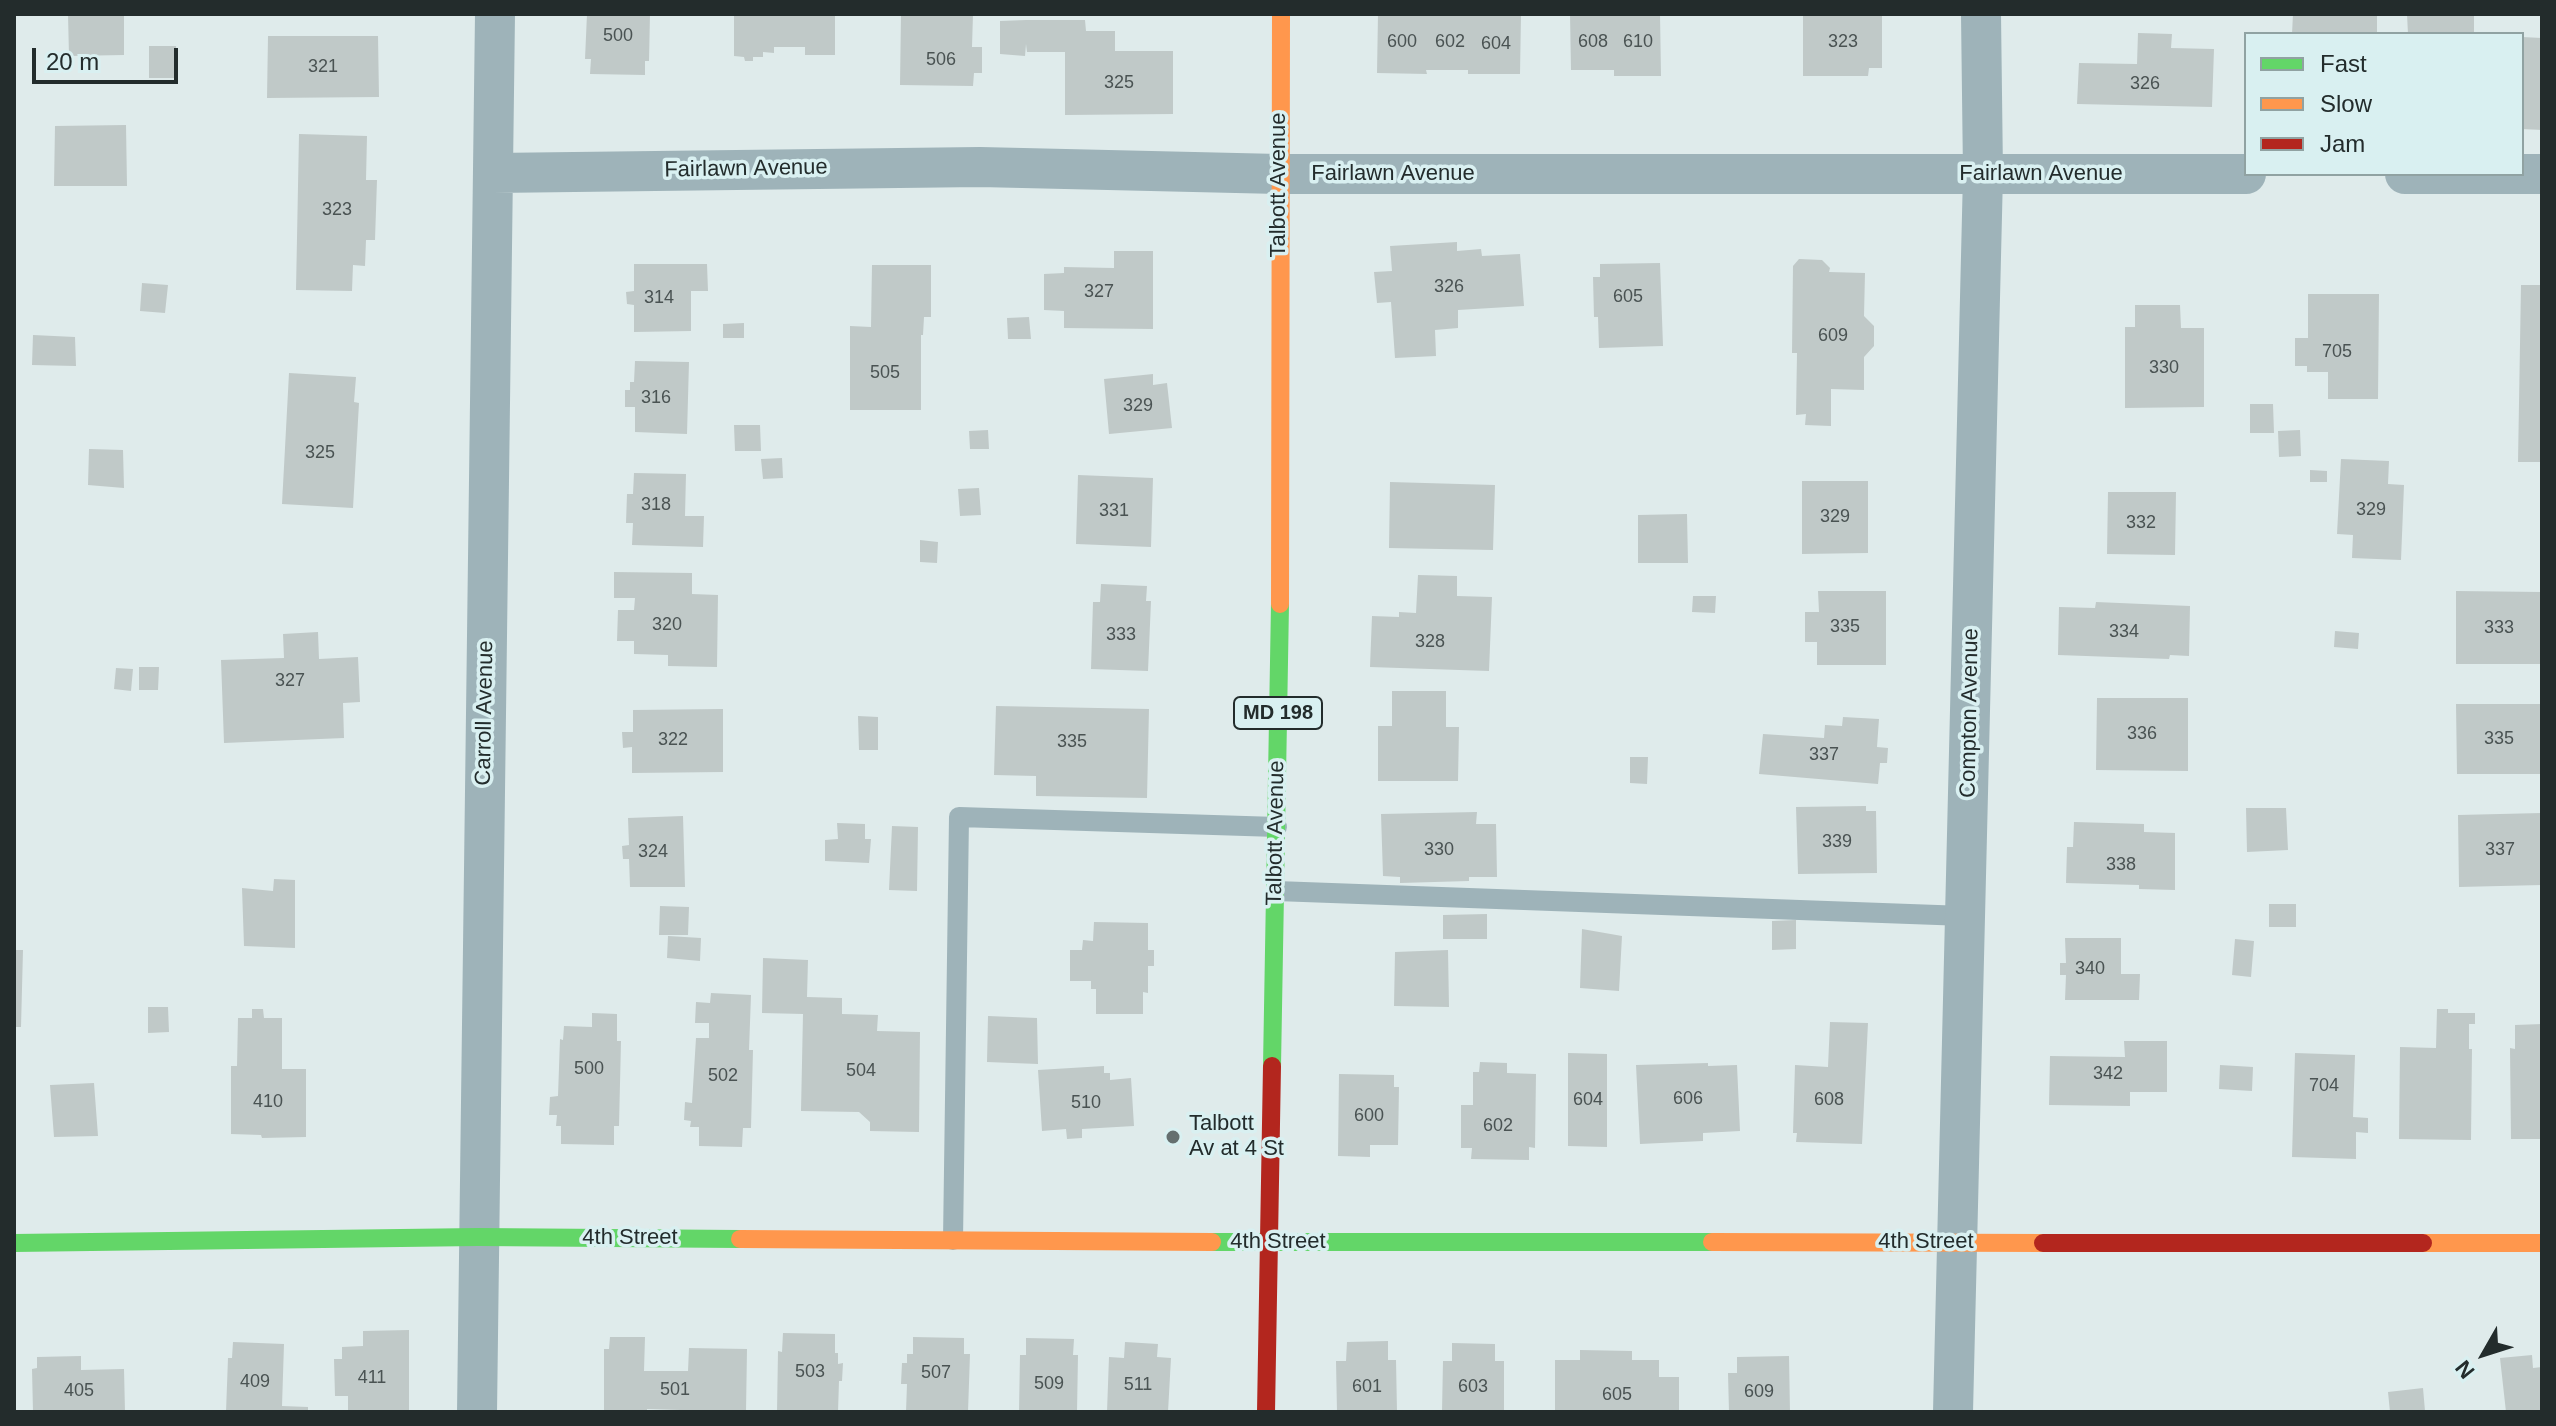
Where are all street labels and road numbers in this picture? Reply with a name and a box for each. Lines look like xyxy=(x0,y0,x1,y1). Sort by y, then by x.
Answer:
street label: Talbott Avenue xyxy=(1266,112,1292,258)
street label: Fairlawn Avenue xyxy=(664,154,828,184)
street label: Fairlawn Avenue xyxy=(1311,161,1475,187)
street label: Fairlawn Avenue xyxy=(1959,161,2123,187)
street label: Compton Avenue xyxy=(1955,628,1985,798)
street label: Carroll Avenue xyxy=(471,640,499,786)
road number: MD 198 xyxy=(1234,697,1322,729)
street label: Talbott Avenue xyxy=(1262,760,1290,906)
street label: 4th Street xyxy=(582,1225,678,1251)
street label: 4th Street xyxy=(1230,1229,1326,1255)
street label: 4th Street xyxy=(1878,1229,1974,1255)

